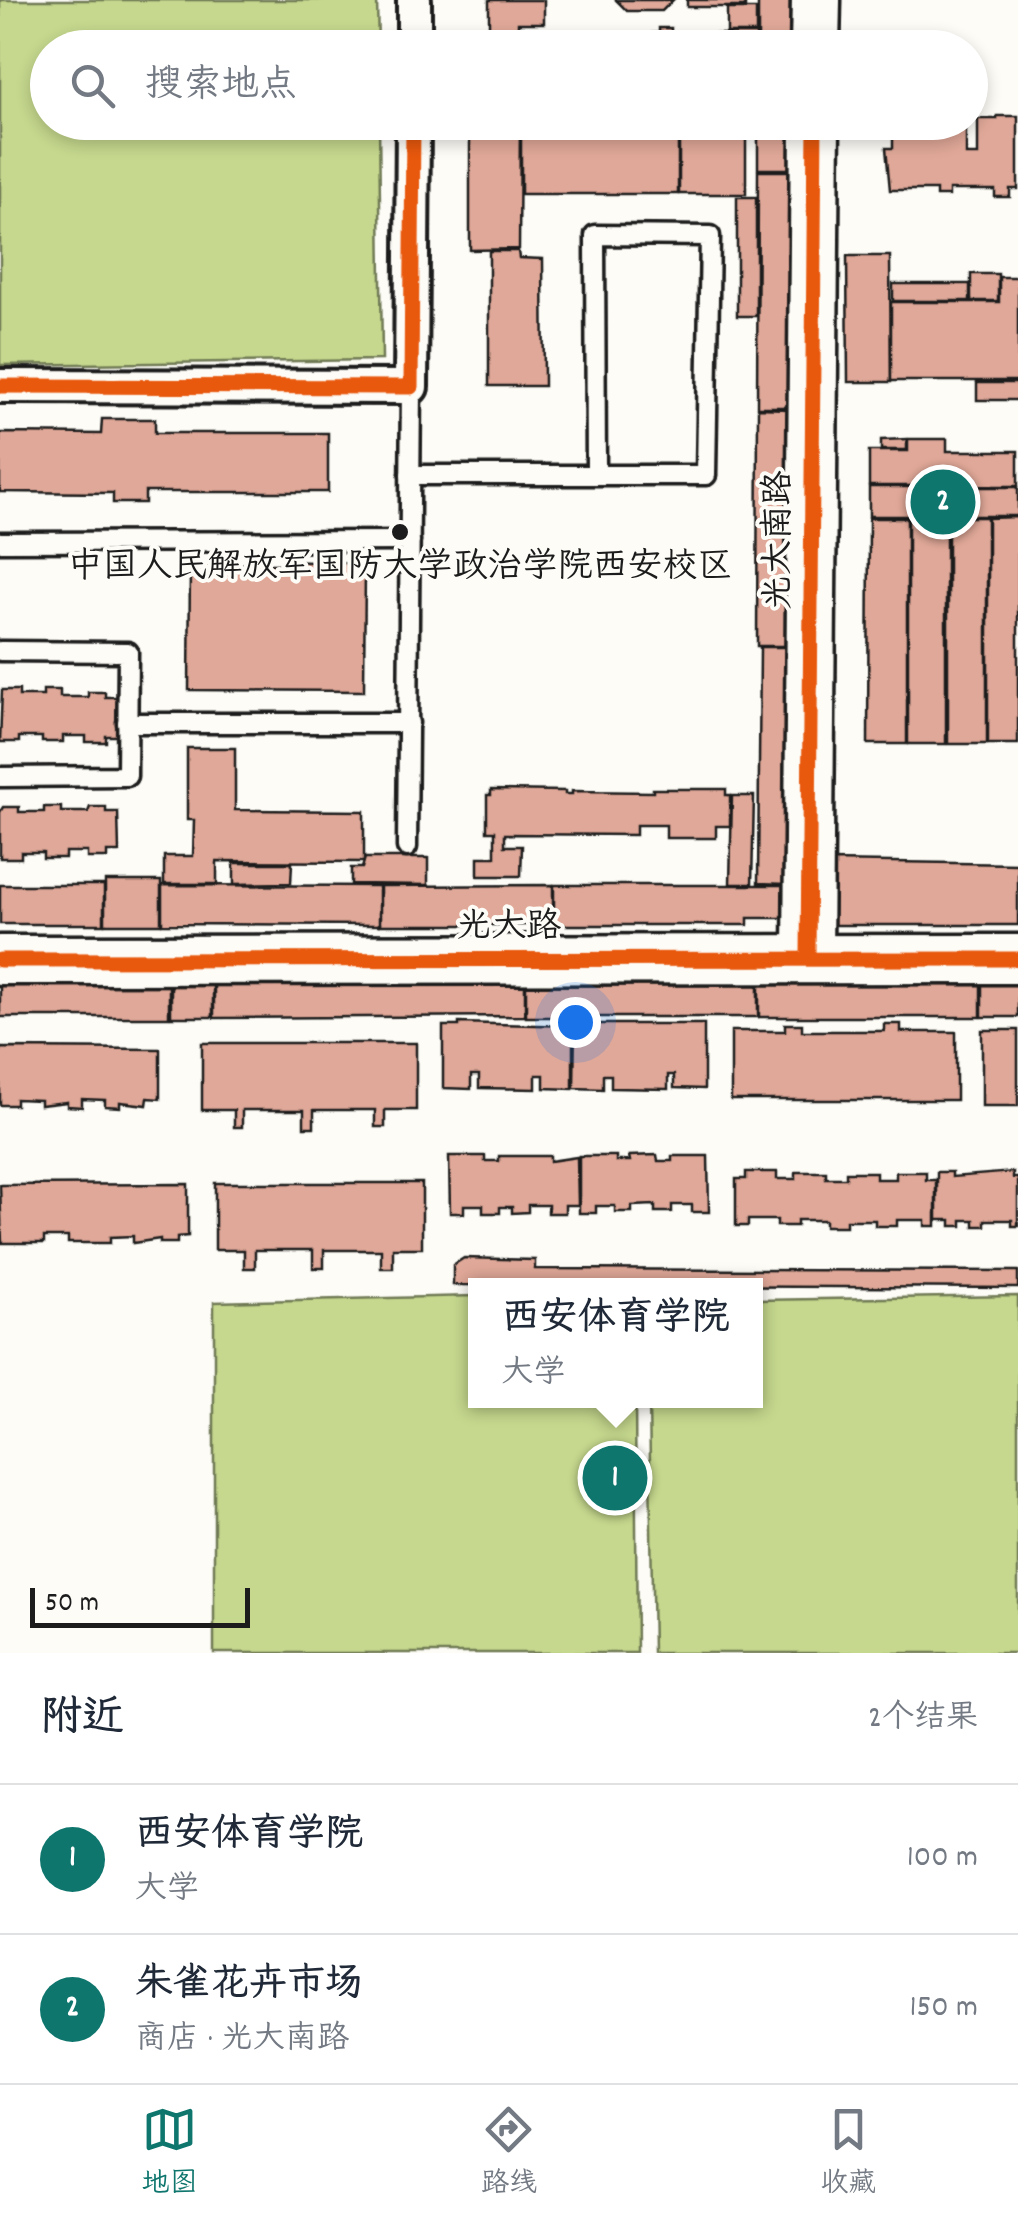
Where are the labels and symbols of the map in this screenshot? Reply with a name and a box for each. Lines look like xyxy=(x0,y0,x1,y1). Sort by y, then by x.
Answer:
pin: 2 xyxy=(910,464,976,540)
street label: 光大南路 xyxy=(756,470,806,610)
marker: 中国人民解放军国防大学政治学院西安校区 xyxy=(389,521,411,543)
place label: 中国人民解放军国防大学政治学院西安校区 xyxy=(67,544,733,594)
street label: 光大路 xyxy=(456,904,562,954)
your location xyxy=(550,997,601,1048)
pin: 1 xyxy=(582,1440,648,1516)
scale bar xyxy=(30,1583,250,1628)

